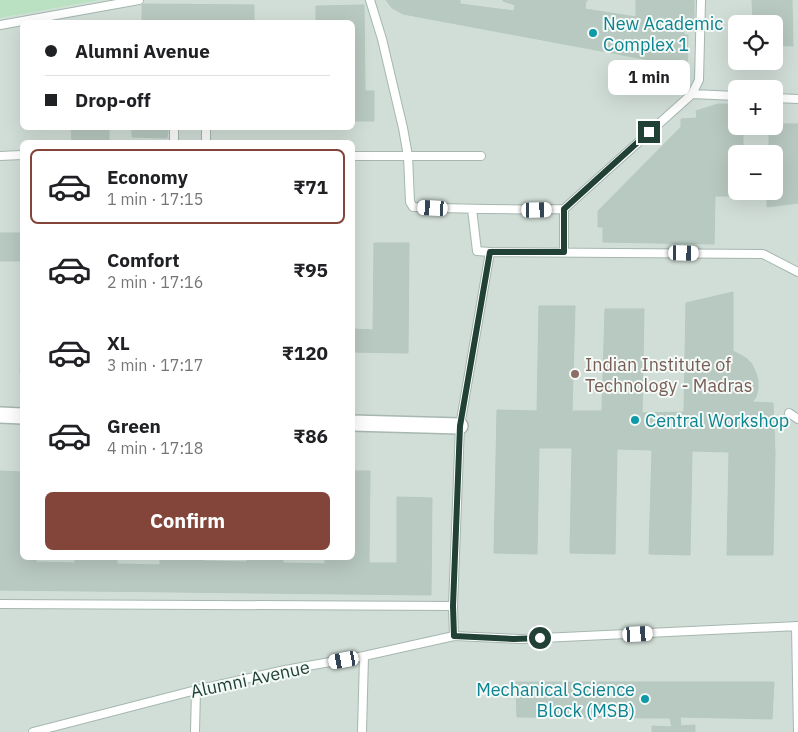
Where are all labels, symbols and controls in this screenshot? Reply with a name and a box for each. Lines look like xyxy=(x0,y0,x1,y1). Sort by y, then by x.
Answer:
place label: New Academic Complex 1 xyxy=(603,12,723,56)
map controls xyxy=(728,15,783,200)
button: locate xyxy=(728,15,783,70)
marker: New Academic Complex 1 xyxy=(587,27,599,39)
text: Alumni Avenue xyxy=(75,39,210,63)
callout: 1 min xyxy=(608,59,690,94)
text: 1 min xyxy=(628,67,670,87)
button: + xyxy=(728,80,783,135)
text: Drop-off xyxy=(75,88,151,112)
route end xyxy=(638,121,660,143)
button: − xyxy=(728,145,783,200)
icon: car xyxy=(47,164,92,209)
text: Economy xyxy=(107,165,188,189)
text: ₹71 xyxy=(293,175,328,199)
text: 1 min · 17:15 xyxy=(107,189,203,209)
car xyxy=(417,200,448,216)
car xyxy=(521,202,552,218)
car xyxy=(668,245,699,261)
icon: car xyxy=(47,247,92,292)
text: Comfort xyxy=(107,248,180,272)
text: ₹95 xyxy=(293,258,328,282)
text: 2 min · 17:16 xyxy=(107,272,203,292)
icon: car xyxy=(47,330,92,375)
text: XL xyxy=(107,331,130,355)
text: ₹120 xyxy=(282,341,328,365)
place label: Indian Institute of Technology - Madras xyxy=(585,353,752,397)
text: 3 min · 17:17 xyxy=(107,355,203,375)
marker: Indian Institute of Technology - Madras xyxy=(569,368,581,380)
place label: Central Workshop xyxy=(645,409,789,432)
icon: car xyxy=(47,413,92,458)
text: Green xyxy=(107,414,161,438)
marker: Central Workshop xyxy=(629,414,641,426)
text: ₹86 xyxy=(293,424,328,448)
text: 4 min · 17:18 xyxy=(107,438,203,458)
button: Confirm xyxy=(45,492,330,550)
car xyxy=(622,626,653,642)
route start xyxy=(529,627,551,649)
car xyxy=(327,650,360,670)
street label: Alumni Avenue xyxy=(188,655,312,703)
place label: Mechanical Science Block (MSB) xyxy=(476,678,635,722)
marker: Mechanical Science Block (MSB) xyxy=(639,693,651,705)

